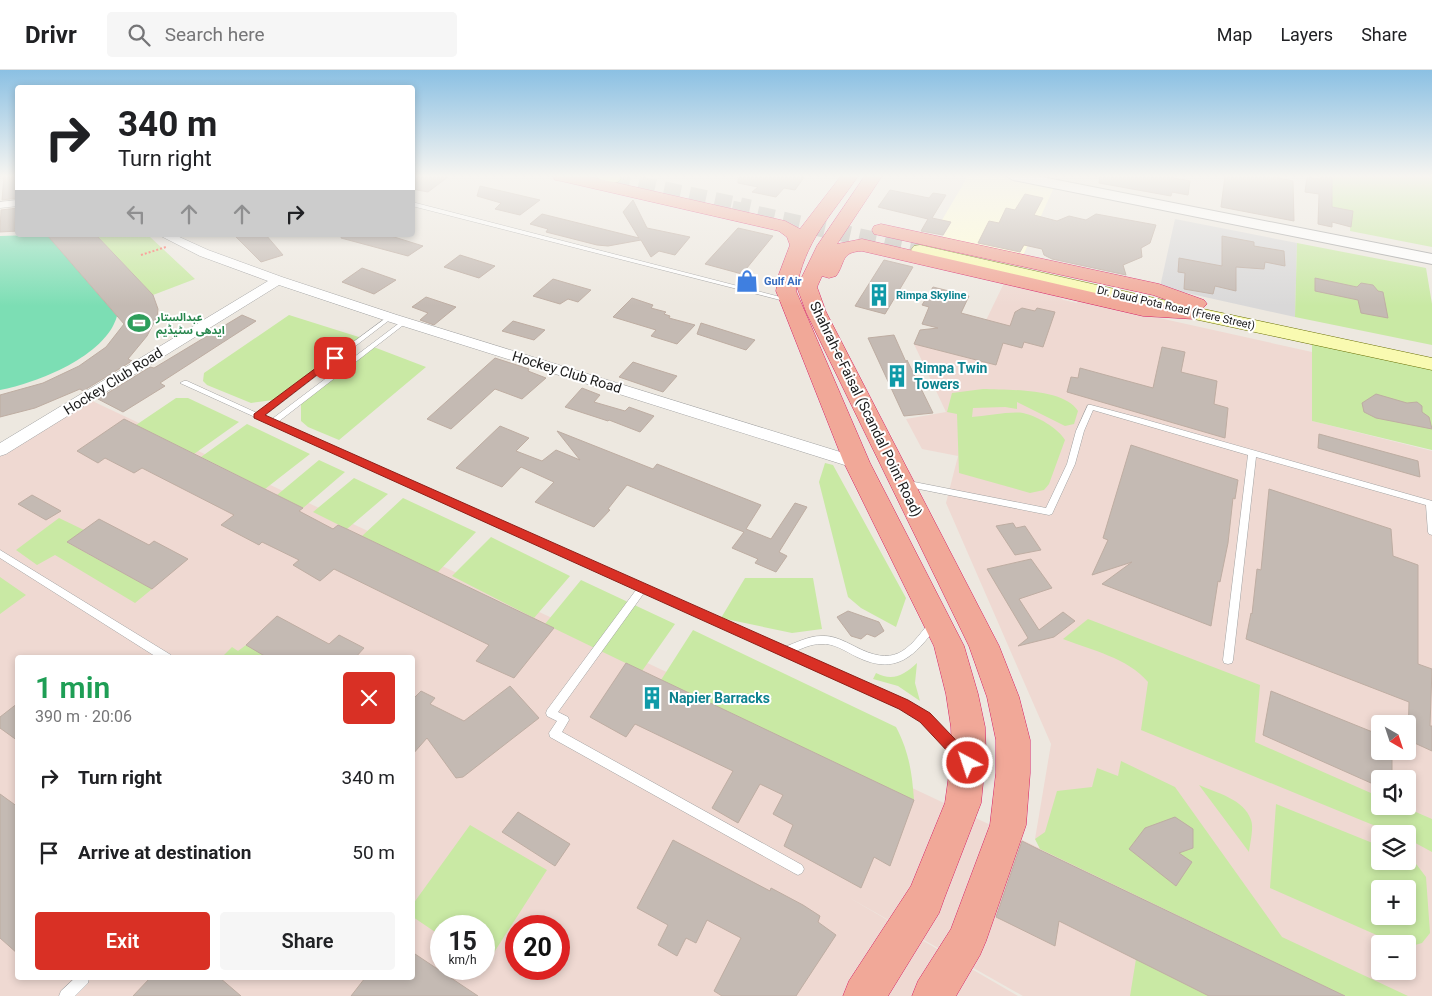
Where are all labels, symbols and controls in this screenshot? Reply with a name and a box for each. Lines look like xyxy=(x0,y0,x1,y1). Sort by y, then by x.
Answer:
search box xyxy=(107,12,457,57)
text: Drivr xyxy=(25,21,77,49)
icon: search xyxy=(125,21,153,49)
text: Search here xyxy=(165,23,265,46)
text: Map xyxy=(1217,24,1252,45)
text: Layers xyxy=(1280,24,1333,45)
text: Share xyxy=(1361,24,1407,45)
text: 340 m xyxy=(118,104,217,145)
icon: right xyxy=(35,105,100,170)
text: Turn right xyxy=(118,146,212,171)
icon: left xyxy=(122,200,150,228)
icon: ahead xyxy=(175,200,203,228)
icon: ahead xyxy=(228,200,256,228)
icon: right xyxy=(281,200,309,228)
shop icon: Gulf Air xyxy=(734,268,760,294)
place label: Gulf Air xyxy=(764,275,802,288)
building icon: Rimpa Skyline xyxy=(866,282,892,308)
street label: Dr. Daud Pota Road (Frere Street) xyxy=(1096,283,1256,333)
place label: Rimpa Skyline xyxy=(896,289,966,302)
street label: Shahrah-e-Faisal (Scandal Point Road) xyxy=(806,299,925,520)
sports icon: عبدالستار ایدھی سٹیڈیم xyxy=(126,310,152,336)
place label: عبدالستار ایدھی سٹیڈیم xyxy=(155,311,225,339)
pin xyxy=(314,337,356,379)
street label: Hockey Club Road xyxy=(61,344,165,418)
icon: arrive xyxy=(321,344,349,372)
street label: Hockey Club Road xyxy=(510,348,624,396)
place label: Rimpa Twin Towers xyxy=(914,360,988,392)
building icon: Rimpa Twin Towers xyxy=(884,363,910,389)
text: 1 min xyxy=(35,670,110,705)
button: close xyxy=(343,672,395,724)
building icon: Napier Barracks xyxy=(639,685,665,711)
place label: Napier Barracks xyxy=(669,690,770,706)
text: 390 m · 20:06 xyxy=(35,707,132,726)
north arrow xyxy=(1371,715,1416,760)
map controls xyxy=(1371,715,1416,980)
position arrow xyxy=(941,736,993,788)
icon: right xyxy=(35,764,63,792)
text: Turn right xyxy=(78,766,162,789)
text: 340 m xyxy=(342,766,395,789)
button: sound xyxy=(1371,770,1416,815)
button: layers xyxy=(1371,825,1416,870)
icon: arrive xyxy=(35,839,63,867)
text: Arrive at destination xyxy=(78,841,251,864)
text: 50 m xyxy=(352,841,395,864)
button: + xyxy=(1371,880,1416,925)
button: Exit xyxy=(35,912,210,970)
button: Share xyxy=(220,912,395,970)
speed limit sign: 20 xyxy=(505,915,570,980)
text: 15 xyxy=(448,927,477,956)
button: − xyxy=(1371,935,1416,980)
text: km/h xyxy=(448,953,477,967)

